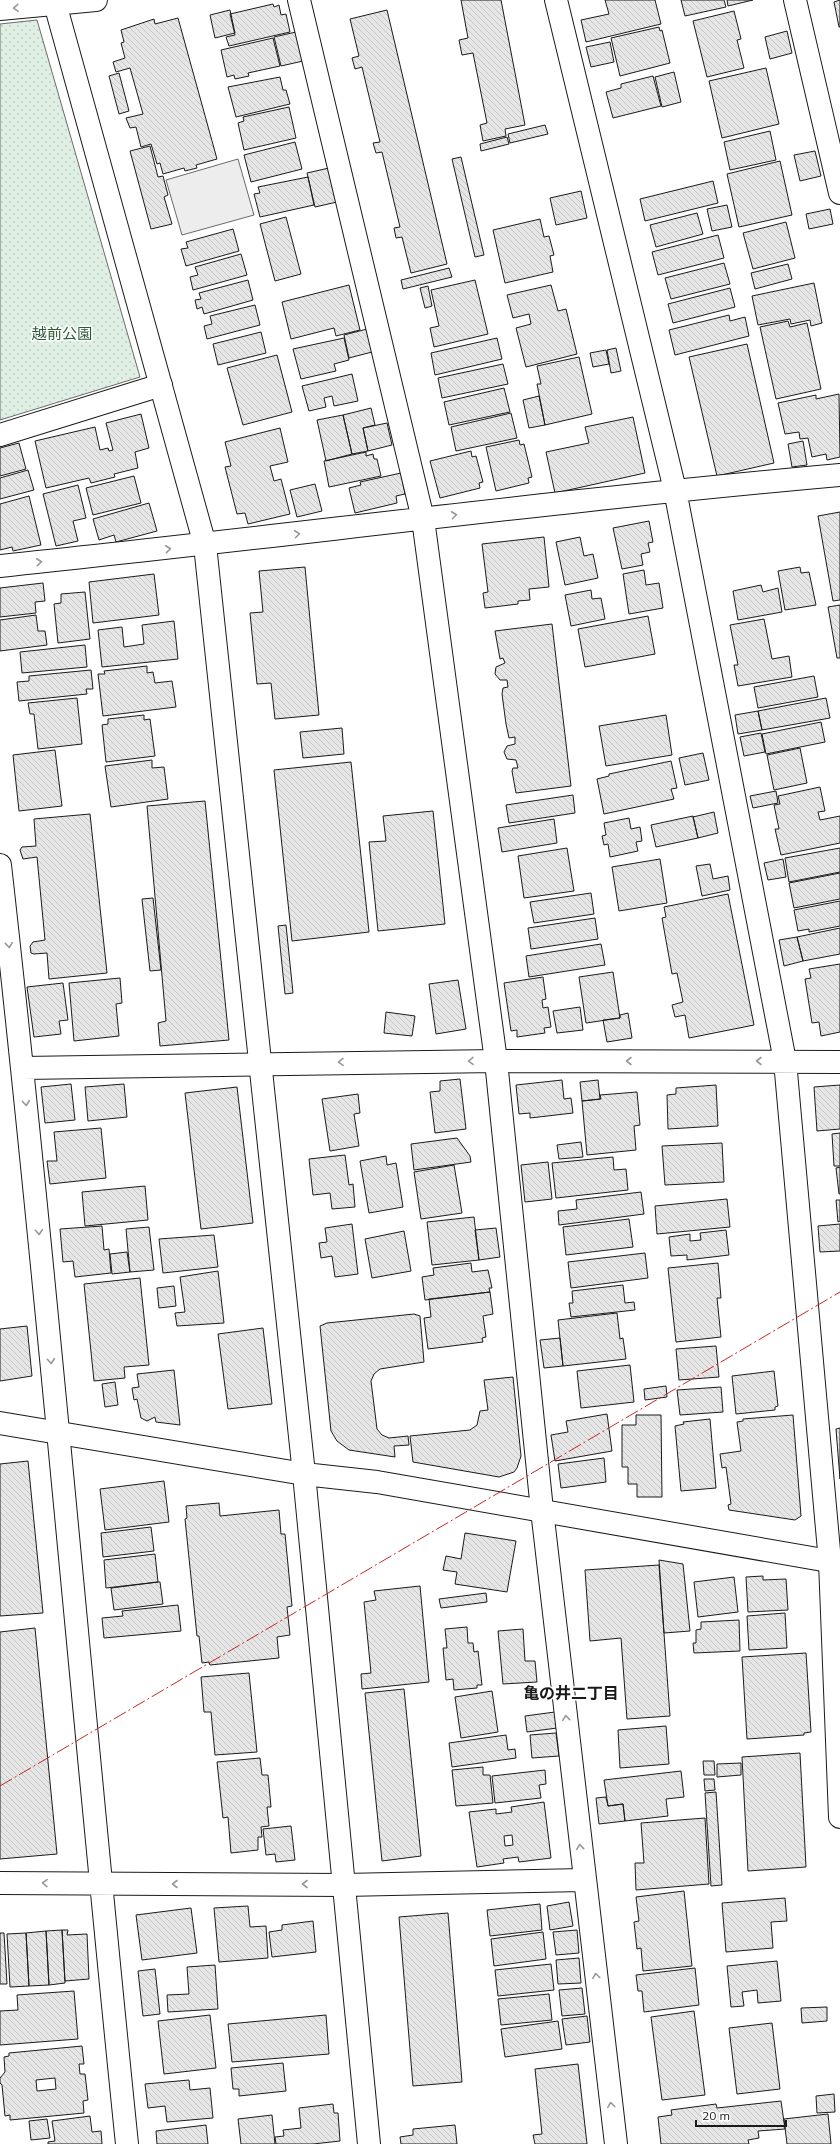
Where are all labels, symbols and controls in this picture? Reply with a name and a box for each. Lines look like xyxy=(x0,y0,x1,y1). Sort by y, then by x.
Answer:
one-way arrow xyxy=(13,3,19,12)
park label: 越前公園 xyxy=(31,324,92,343)
one-way arrow xyxy=(451,511,457,520)
one-way arrow xyxy=(294,530,300,539)
one-way arrow xyxy=(165,545,171,554)
one-way arrow xyxy=(36,558,42,567)
one-way arrow xyxy=(4,942,13,949)
one-way arrow xyxy=(468,1057,474,1065)
one-way arrow xyxy=(626,1057,632,1065)
one-way arrow xyxy=(756,1057,762,1065)
one-way arrow xyxy=(338,1058,344,1066)
one-way arrow xyxy=(21,1100,30,1106)
one-way arrow xyxy=(34,1229,43,1235)
one-way arrow xyxy=(46,1358,55,1364)
district label: 亀の井二丁目 xyxy=(523,1683,619,1703)
one-way arrow xyxy=(562,1715,571,1721)
one-way arrow xyxy=(576,1844,585,1850)
one-way arrow xyxy=(42,1879,48,1887)
one-way arrow xyxy=(172,1880,178,1888)
one-way arrow xyxy=(302,1880,308,1888)
one-way arrow xyxy=(592,1973,601,1979)
one-way arrow xyxy=(607,2102,616,2108)
scale bar xyxy=(696,2102,786,2128)
text: 20 m xyxy=(702,2108,730,2123)

